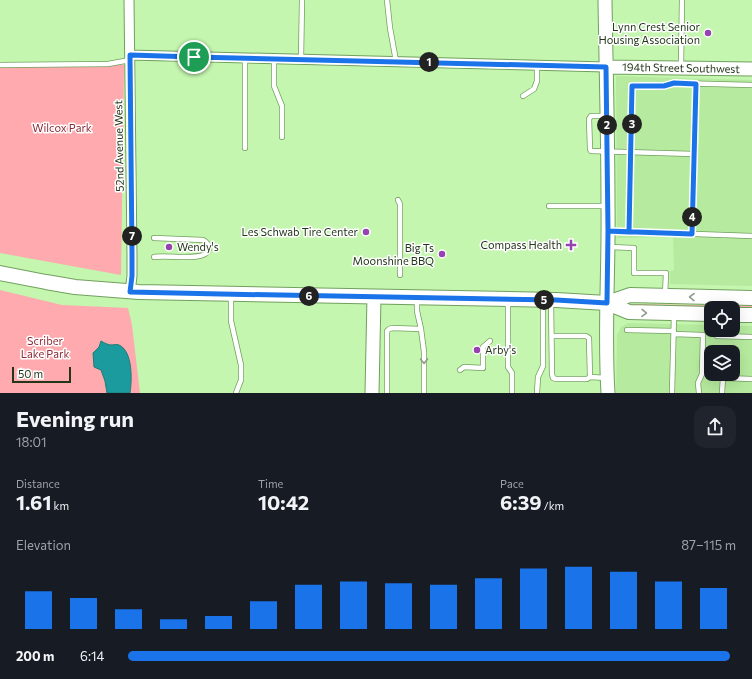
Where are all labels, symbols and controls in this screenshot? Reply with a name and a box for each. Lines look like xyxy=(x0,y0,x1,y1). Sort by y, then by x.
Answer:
place label: Lynn Crest Senior Housing Association xyxy=(598,20,701,46)
marker: Lynn Crest Senior Housing Association xyxy=(703,28,713,38)
pin xyxy=(177,40,211,74)
icon: arrive xyxy=(183,46,205,68)
pin: 1 xyxy=(419,52,439,72)
text: 1 xyxy=(427,55,431,68)
street label: 194th Street Southwest xyxy=(622,60,741,75)
street label: 52nd Avenue West xyxy=(111,100,126,192)
pin: 3 xyxy=(622,114,642,134)
pin: 2 xyxy=(597,115,617,135)
text: 3 xyxy=(629,117,635,130)
text: 2 xyxy=(604,118,610,131)
park label: Wilcox Park xyxy=(32,121,92,134)
pin: 4 xyxy=(682,207,702,227)
text: 4 xyxy=(689,210,695,223)
place label: Les Schwab Tire Center xyxy=(241,225,359,238)
pin: 7 xyxy=(122,226,142,246)
marker: Les Schwab Tire Center xyxy=(361,227,371,237)
text: 7 xyxy=(129,229,135,242)
place label: Compass Health xyxy=(481,238,562,251)
marker: Compass Health xyxy=(565,239,577,251)
place label: Wendy's xyxy=(177,240,219,253)
place label: Big Ts Moonshine BBQ xyxy=(353,241,434,267)
marker: Wendy's xyxy=(164,242,174,252)
marker: Big Ts Moonshine BBQ xyxy=(437,249,447,259)
pin: 6 xyxy=(299,286,319,306)
text: 6 xyxy=(306,289,312,302)
pin: 5 xyxy=(534,290,554,310)
text: 5 xyxy=(541,293,547,306)
one-way arrow xyxy=(689,293,695,301)
map controls xyxy=(704,301,740,381)
button: locate xyxy=(704,301,740,337)
one-way arrow xyxy=(641,308,647,317)
park label: Scriber Lake Park xyxy=(21,334,69,360)
place label: Arby's xyxy=(485,343,516,356)
marker: Arby's xyxy=(472,345,482,355)
button: layers xyxy=(704,345,740,381)
one-way arrow xyxy=(420,358,428,364)
scale bar xyxy=(12,365,71,384)
text: 50 m xyxy=(18,367,43,380)
text: Evening run xyxy=(16,405,134,432)
button: share xyxy=(694,406,736,448)
text: 18:01 xyxy=(16,434,47,450)
text: Distance xyxy=(16,477,60,490)
text: Time xyxy=(258,477,283,490)
text: Pace xyxy=(500,477,524,490)
text: 1.61 xyxy=(16,490,51,514)
text: 10:42 xyxy=(258,490,309,514)
text: 6:39 xyxy=(500,490,542,514)
text: km xyxy=(51,499,69,512)
text: /km xyxy=(542,499,564,512)
text: Elevation xyxy=(16,537,71,553)
text: 87–115 m xyxy=(681,537,736,553)
text: 200 m xyxy=(16,648,54,664)
text: 6:14 xyxy=(80,648,104,664)

